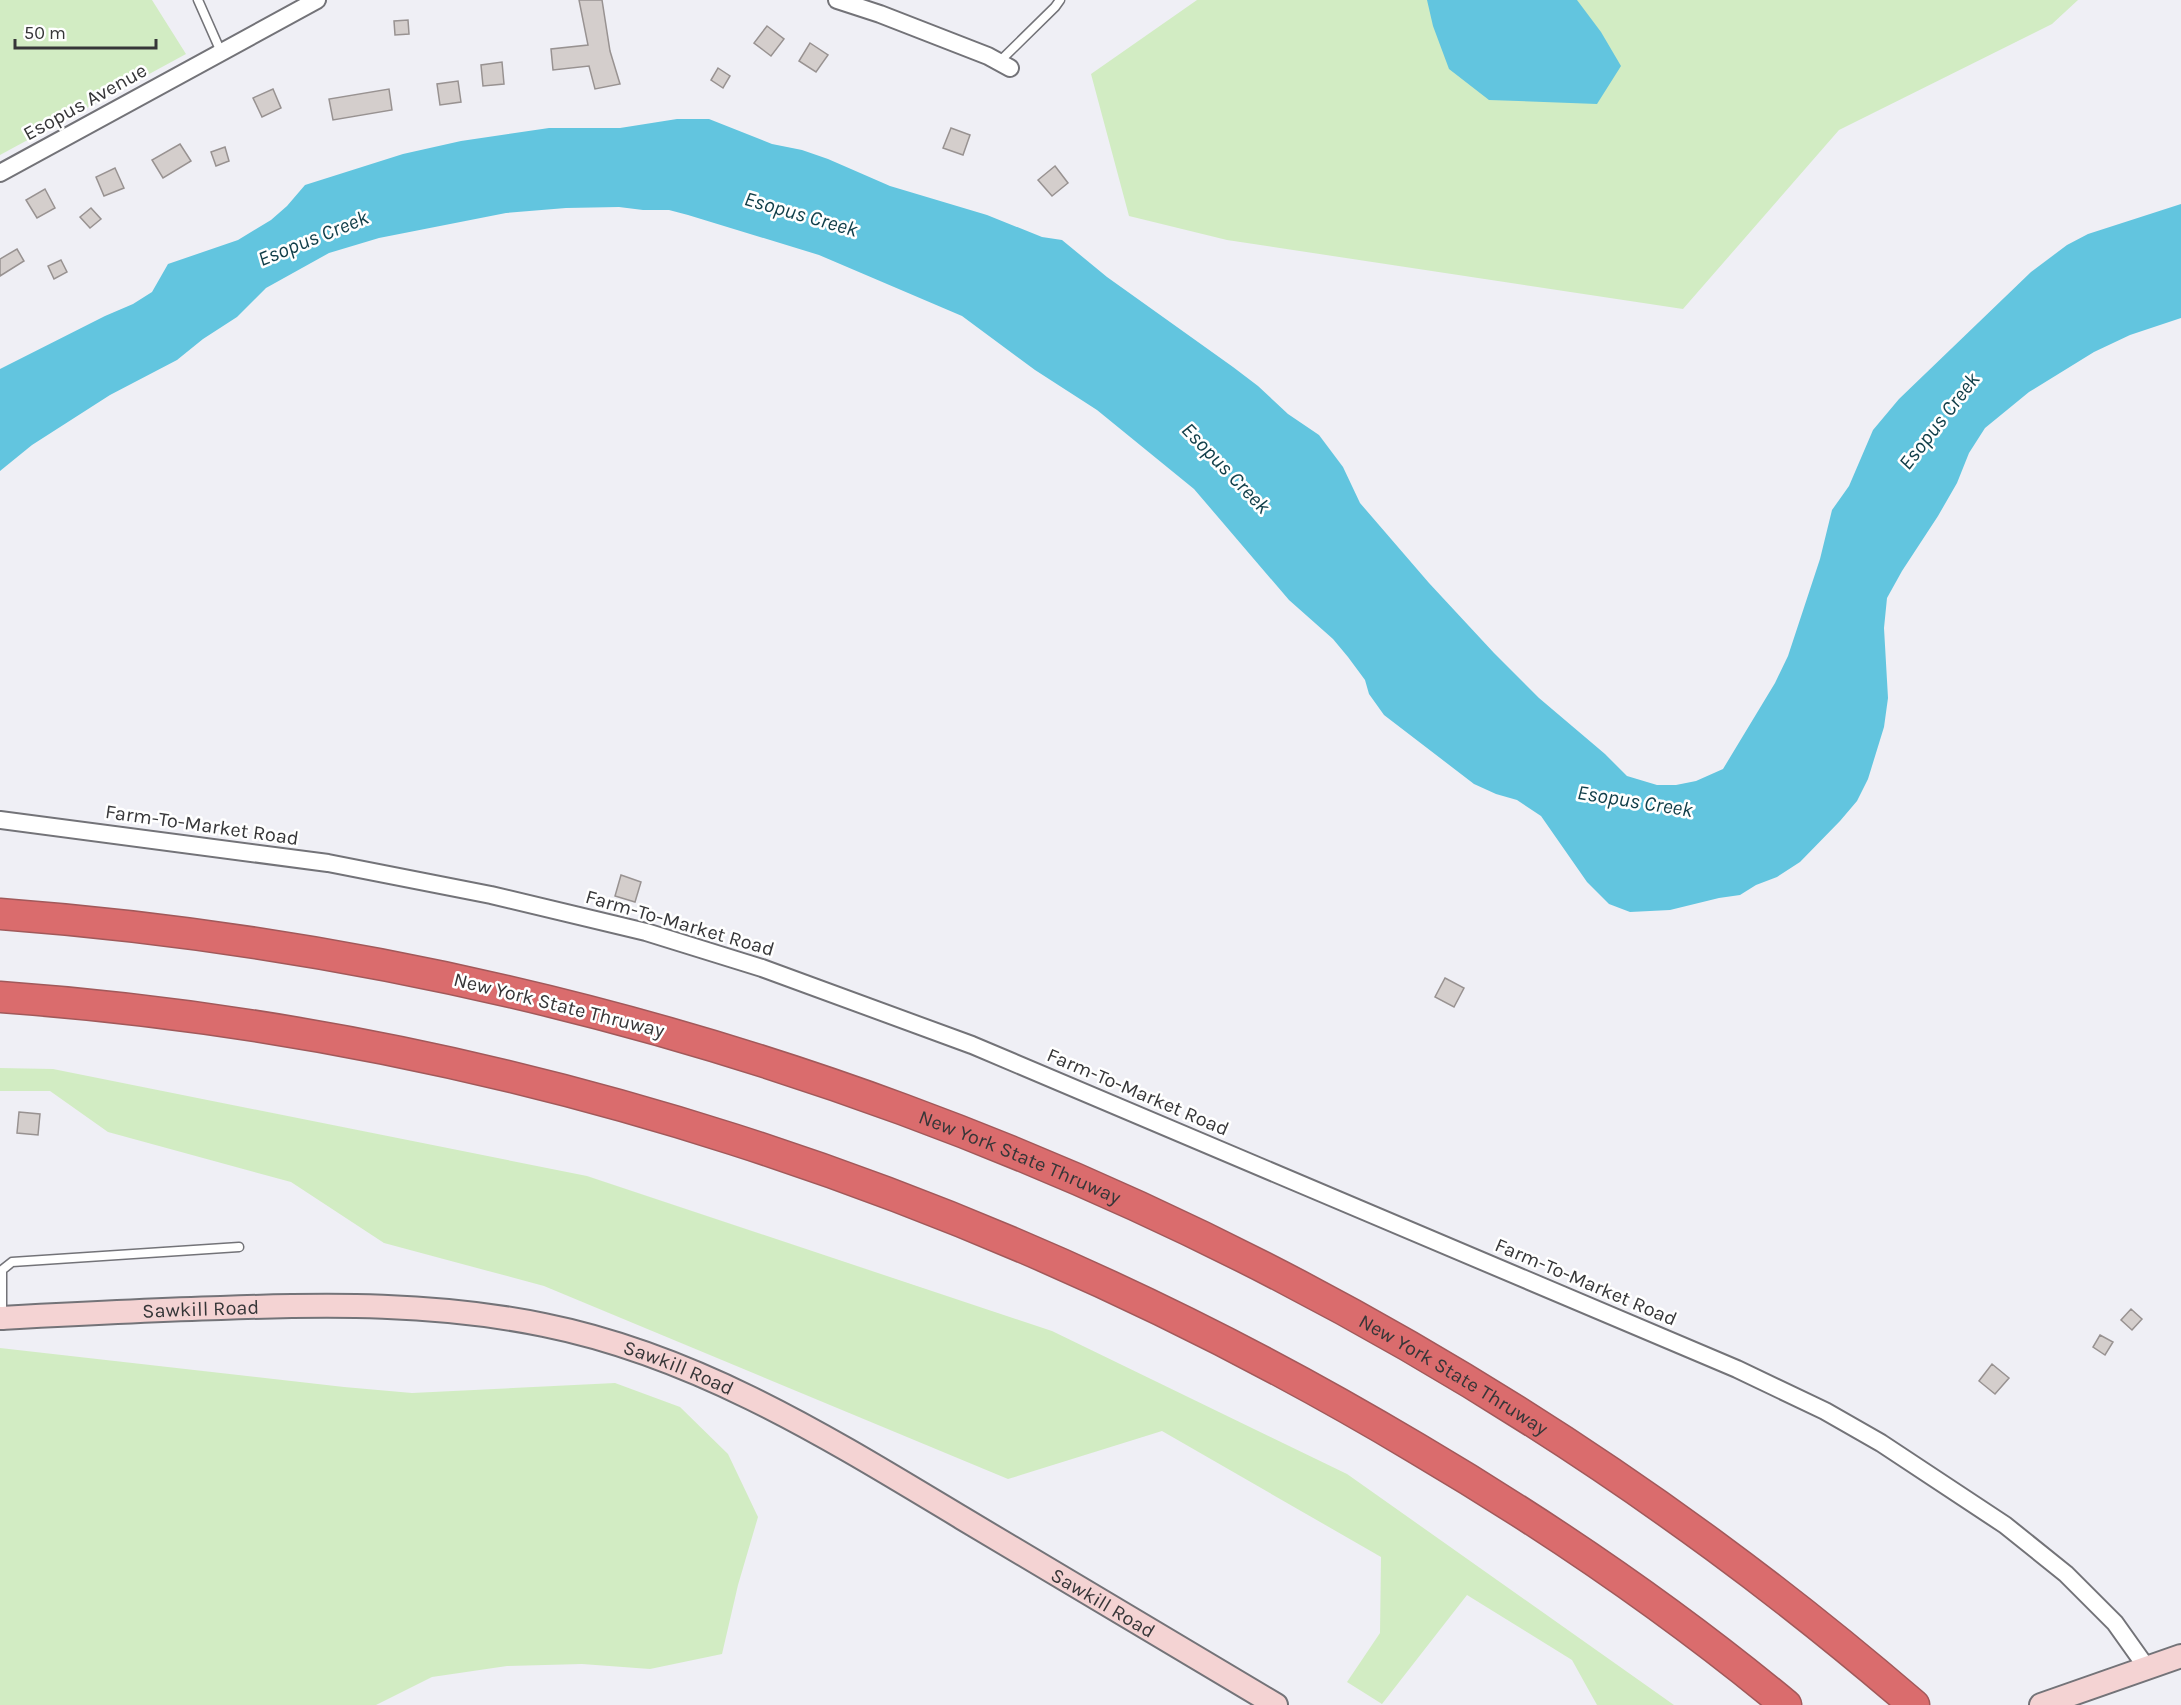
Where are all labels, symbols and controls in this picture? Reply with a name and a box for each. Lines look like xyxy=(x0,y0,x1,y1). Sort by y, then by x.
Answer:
scale bar xyxy=(15,12,156,50)
text: 50 m xyxy=(24,22,66,44)
street label: Esopus Avenue xyxy=(19,59,151,145)
water label: Esopus Creek xyxy=(742,186,861,242)
water label: Esopus Creek xyxy=(254,205,372,271)
water label: Esopus Creek xyxy=(1894,367,1985,474)
water label: Esopus Creek xyxy=(1177,418,1275,519)
water label: Esopus Creek xyxy=(1575,780,1695,822)
street label: Farm-To-Market Road xyxy=(104,800,300,850)
street label: Farm-To-Market Road xyxy=(583,885,777,961)
street label: New York State Thruway xyxy=(451,968,667,1042)
street label: Farm-To-Market Road xyxy=(1044,1043,1232,1141)
street label: New York State Thruway xyxy=(916,1105,1125,1209)
street label: Farm-To-Market Road xyxy=(1492,1233,1680,1331)
street label: Sawkill Road xyxy=(142,1295,260,1322)
street label: New York State Thruway xyxy=(1355,1309,1553,1440)
street label: Sawkill Road xyxy=(621,1335,738,1400)
street label: Sawkill Road xyxy=(1047,1563,1159,1642)

